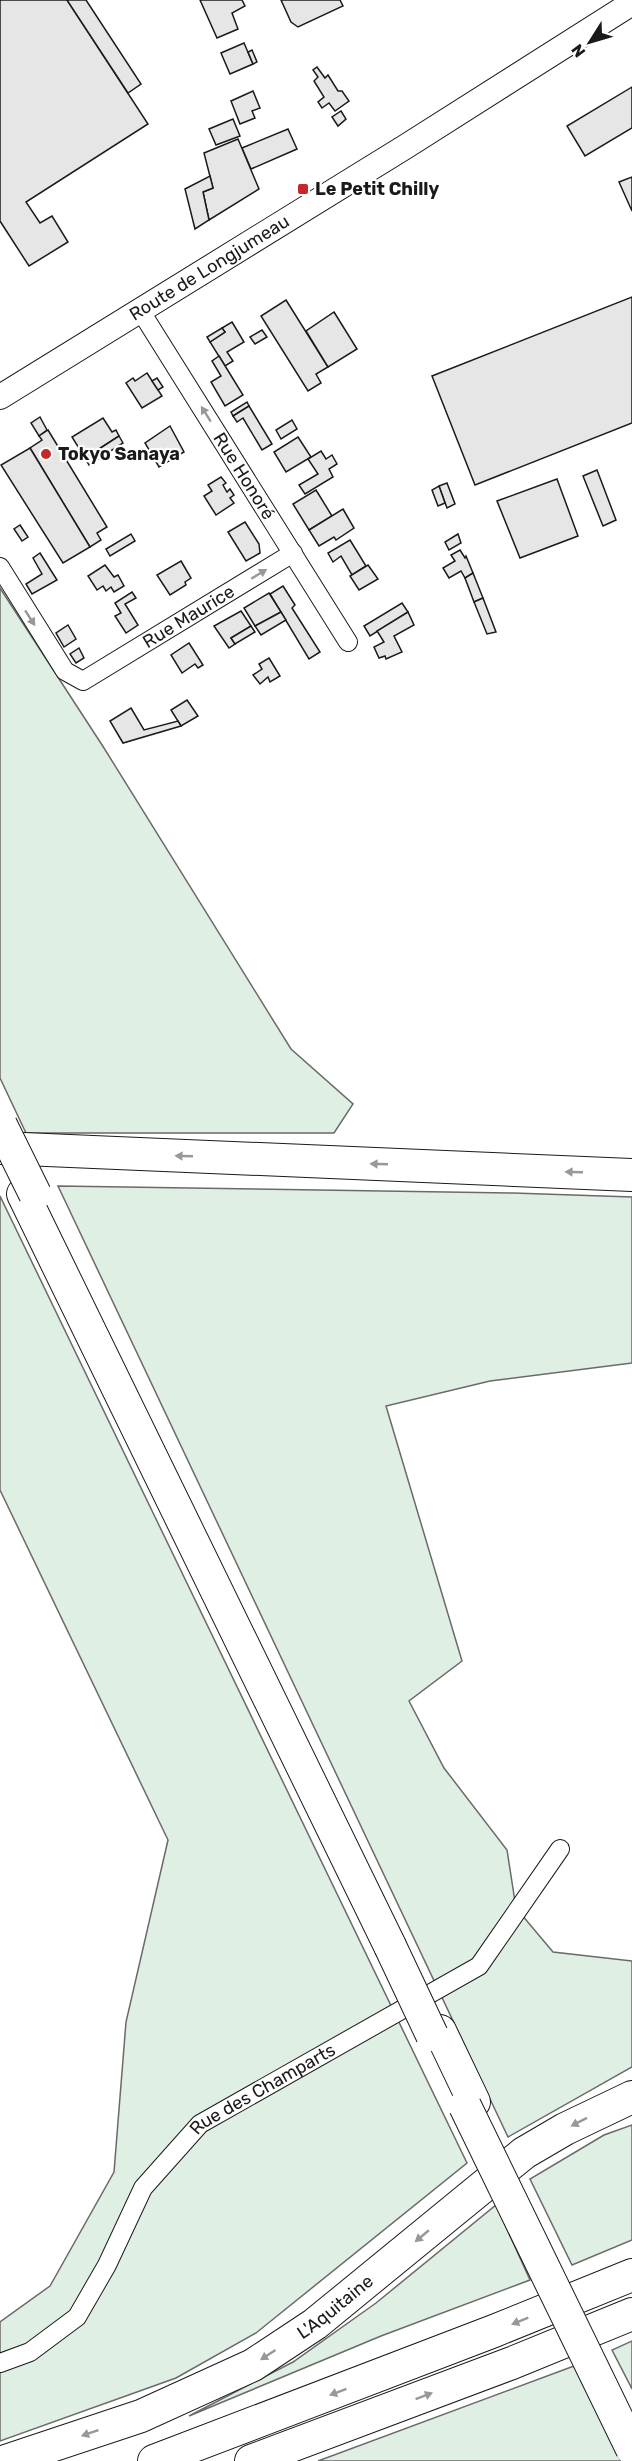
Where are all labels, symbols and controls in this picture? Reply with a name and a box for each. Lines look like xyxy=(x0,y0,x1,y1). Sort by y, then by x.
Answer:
north arrow xyxy=(560,12,620,72)
text: N xyxy=(567,40,589,61)
place label: Le Petit Chilly xyxy=(315,178,439,200)
marker: Le Petit Chilly xyxy=(296,182,310,196)
street label: Route de Longjumeau xyxy=(125,210,293,325)
one-way arrow xyxy=(201,406,212,422)
street label: Rue Honoré xyxy=(209,429,279,524)
place label: Tokyo Sanaya xyxy=(58,443,180,465)
marker: Tokyo Sanaya xyxy=(39,447,53,461)
one-way arrow xyxy=(251,568,267,579)
street label: Rue Maurice xyxy=(139,580,239,653)
one-way arrow xyxy=(24,609,36,625)
one-way arrow xyxy=(174,1152,193,1161)
one-way arrow xyxy=(369,1160,388,1169)
one-way arrow xyxy=(564,1168,583,1177)
street label: Rue des Champarts xyxy=(185,2039,339,2139)
one-way arrow xyxy=(570,2116,588,2126)
one-way arrow xyxy=(414,2230,430,2243)
street label: L'Aquitaine xyxy=(293,2270,378,2344)
one-way arrow xyxy=(510,2316,528,2326)
one-way arrow xyxy=(260,2349,276,2360)
one-way arrow xyxy=(329,2387,347,2397)
one-way arrow xyxy=(415,2391,433,2401)
one-way arrow xyxy=(80,2429,98,2438)

